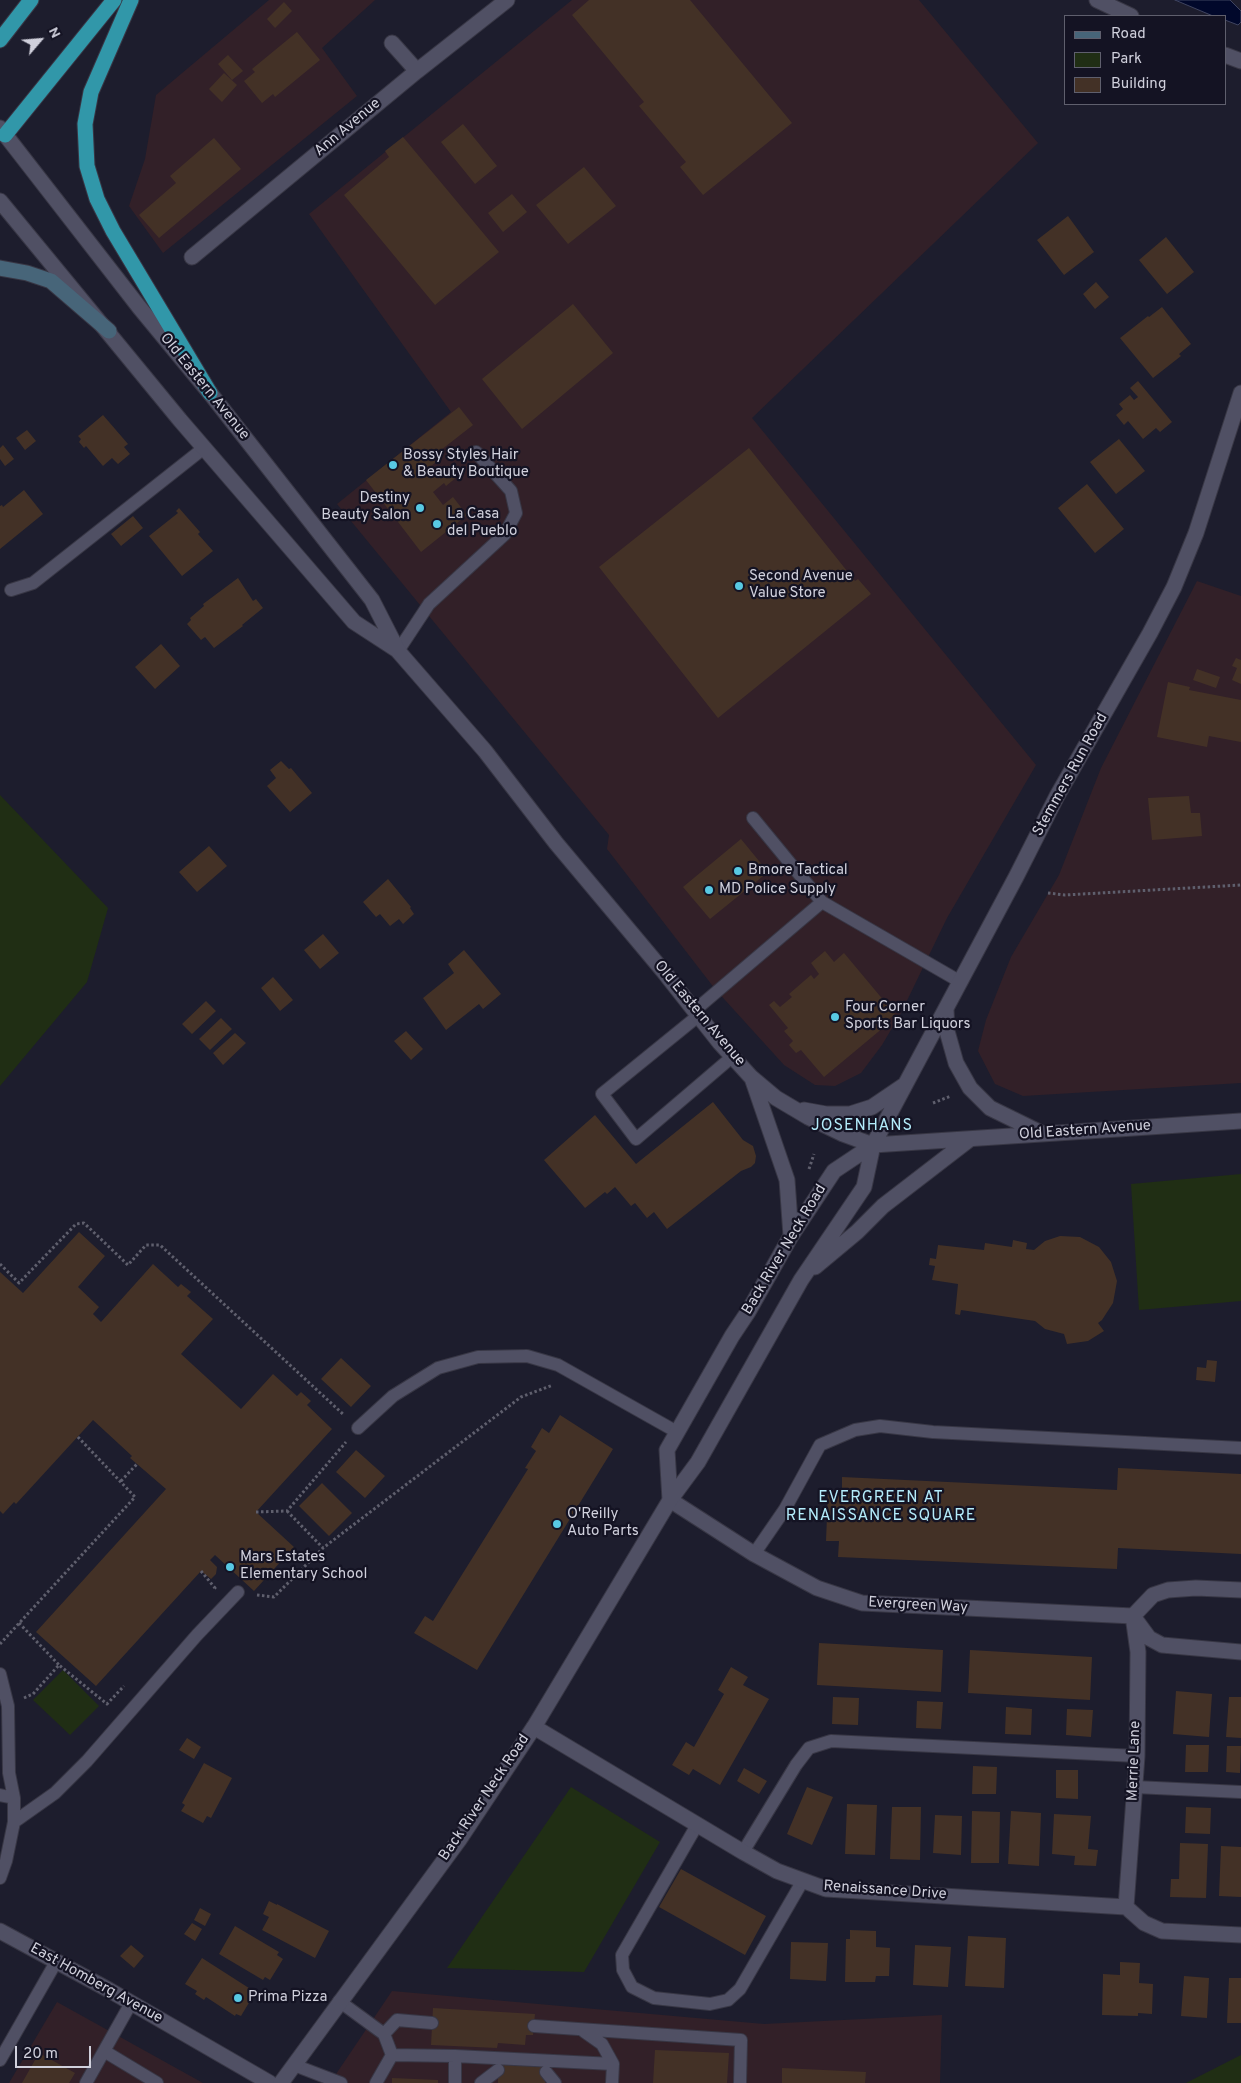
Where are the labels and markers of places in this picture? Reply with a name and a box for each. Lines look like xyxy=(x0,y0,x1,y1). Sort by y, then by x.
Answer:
place label: Bossy Styles Hair & Beauty Boutique xyxy=(403,447,529,482)
marker: Bossy Styles Hair & Beauty Boutique xyxy=(387,459,399,471)
place label: Destiny Beauty Salon xyxy=(321,490,410,525)
marker: Destiny Beauty Salon xyxy=(414,502,426,514)
place label: La Casa del Pueblo xyxy=(447,506,517,541)
marker: La Casa del Pueblo xyxy=(431,518,443,530)
place label: Second Avenue Value Store xyxy=(749,568,853,603)
marker: Second Avenue Value Store xyxy=(733,580,745,592)
place label: Bmore Tactical xyxy=(748,862,848,880)
marker: Bmore Tactical xyxy=(732,865,744,877)
place label: MD Police Supply xyxy=(719,881,836,899)
marker: MD Police Supply xyxy=(703,884,715,896)
place label: Four Corner Sports Bar Liquors xyxy=(845,999,971,1034)
marker: Four Corner Sports Bar Liquors xyxy=(829,1011,841,1023)
place label: O'Reilly Auto Parts xyxy=(567,1506,639,1541)
marker: O'Reilly Auto Parts xyxy=(551,1518,563,1530)
place label: Mars Estates Elementary School xyxy=(240,1549,367,1584)
marker: Mars Estates Elementary School xyxy=(224,1561,236,1573)
place label: Prima Pizza xyxy=(248,1989,328,2007)
marker: Prima Pizza xyxy=(232,1992,244,2004)

